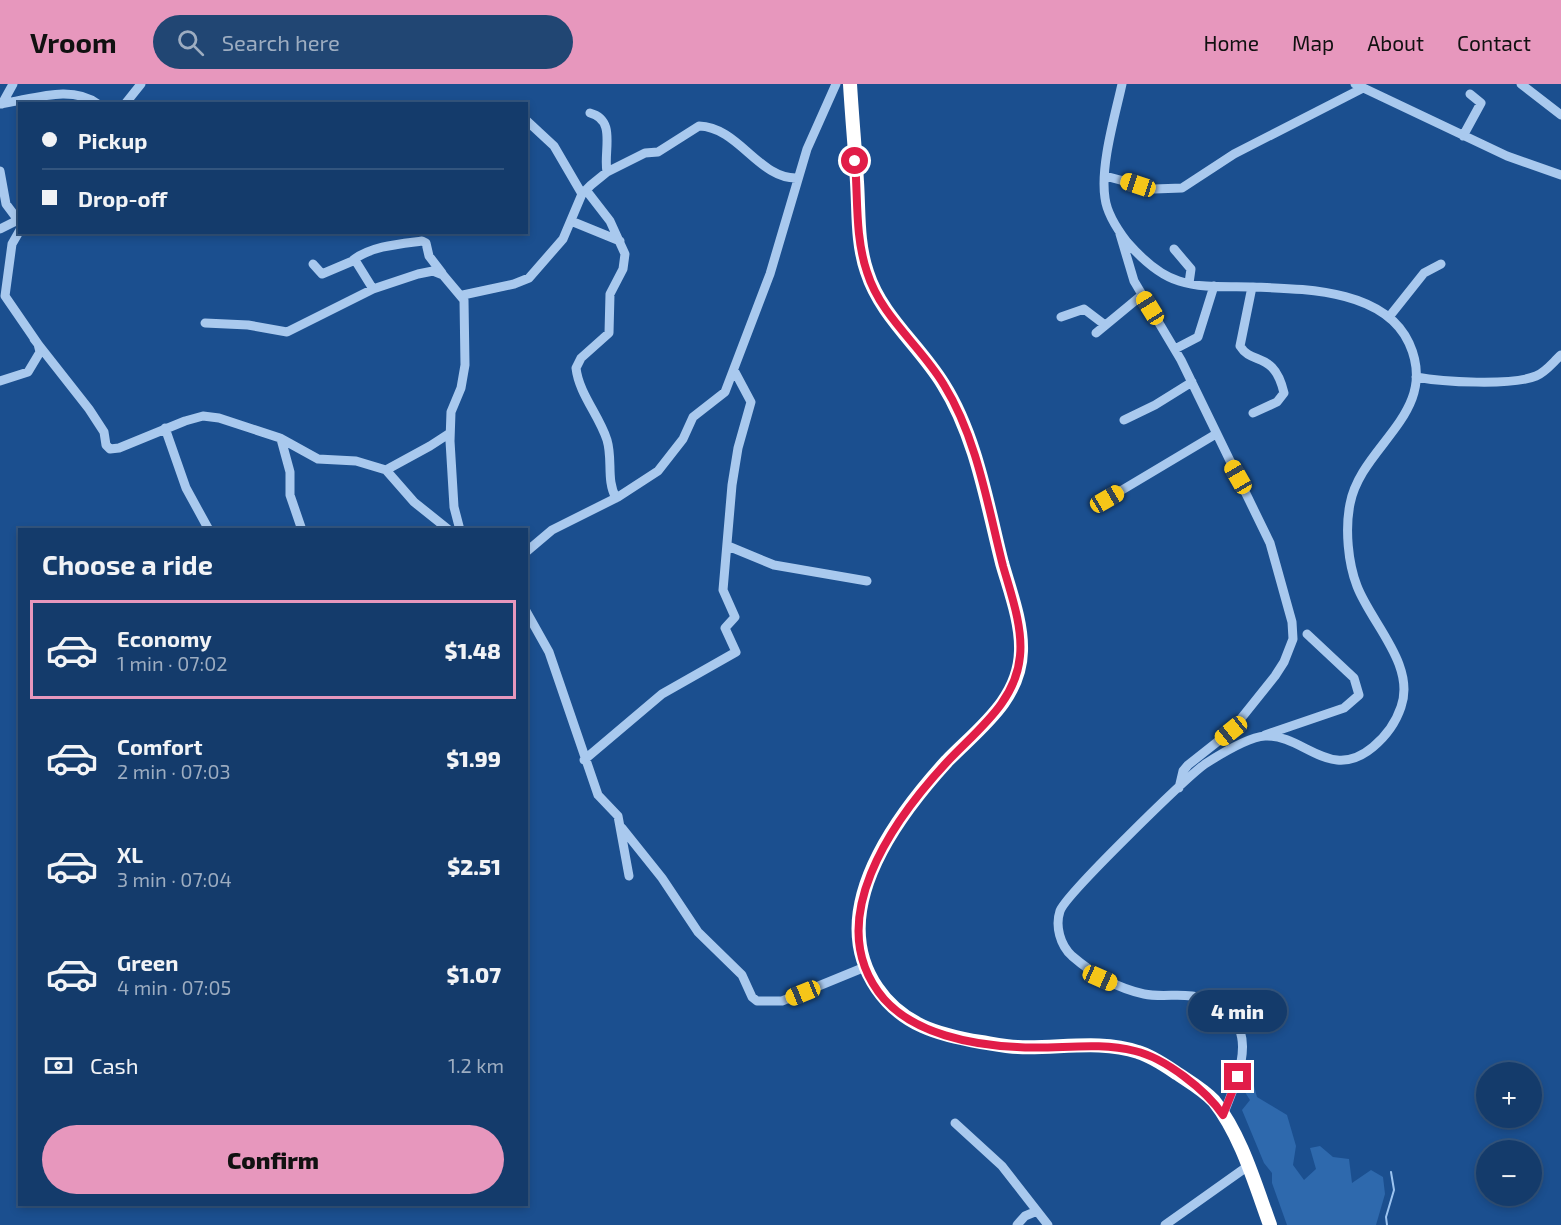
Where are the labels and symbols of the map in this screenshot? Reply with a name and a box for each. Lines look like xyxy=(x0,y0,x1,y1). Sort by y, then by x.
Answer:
route start xyxy=(841,147,868,174)
car xyxy=(1118,171,1158,199)
car xyxy=(1133,288,1167,328)
car xyxy=(1221,457,1255,497)
car xyxy=(1087,482,1127,516)
car xyxy=(1211,713,1251,749)
car xyxy=(1080,962,1120,994)
car xyxy=(783,978,823,1008)
callout: 4 min xyxy=(1188,990,1288,1032)
route end xyxy=(1224,1063,1251,1090)

